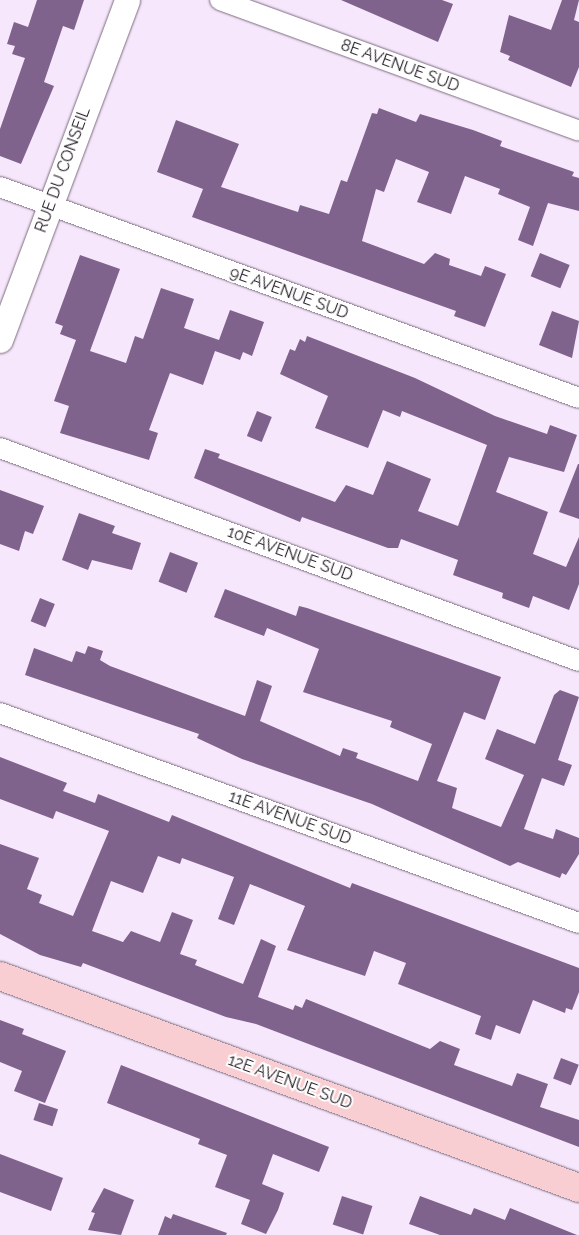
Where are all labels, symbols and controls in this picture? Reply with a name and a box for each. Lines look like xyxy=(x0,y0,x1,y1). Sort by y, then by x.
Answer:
street label: 8E AVENUE SUD xyxy=(338,36,462,96)
street label: RUE DU CONSEIL xyxy=(31,105,95,235)
street label: 9E AVENUE SUD xyxy=(227,263,351,323)
street label: 10E AVENUE SUD xyxy=(224,522,356,586)
street label: 11E AVENUE SUD xyxy=(226,787,354,849)
street label: 12E AVENUE SUD xyxy=(225,1051,355,1113)

